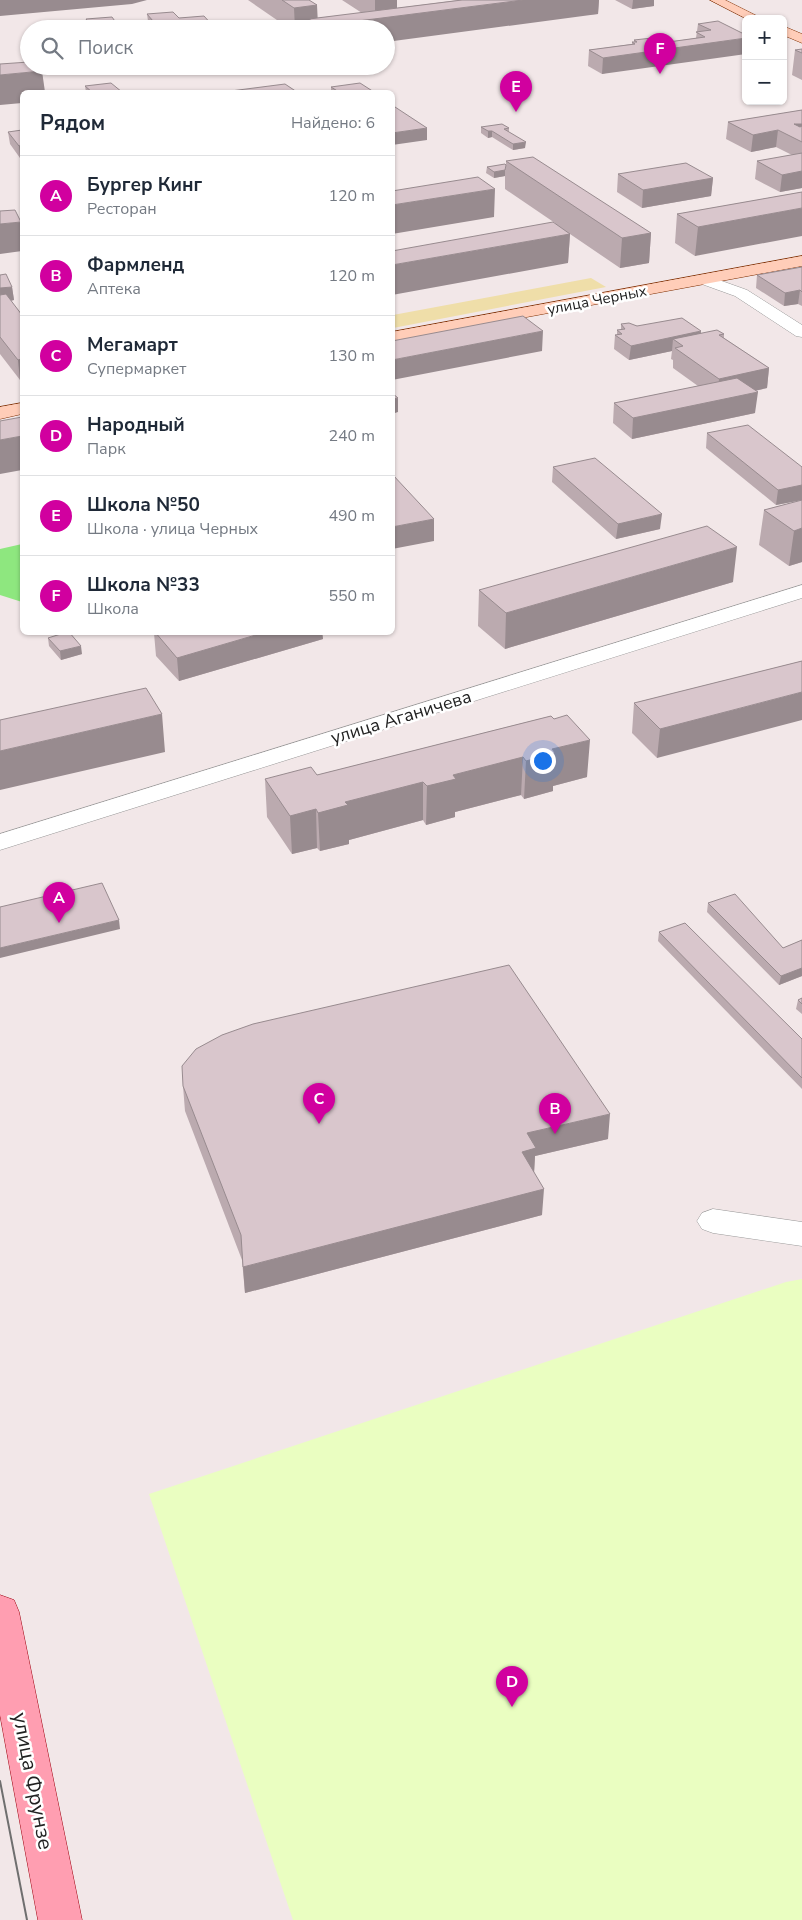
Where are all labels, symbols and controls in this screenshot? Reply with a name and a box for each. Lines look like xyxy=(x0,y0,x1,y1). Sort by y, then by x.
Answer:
map controls xyxy=(742,15,787,105)
button: + xyxy=(742,15,787,60)
search box xyxy=(20,20,395,75)
pin: F xyxy=(644,33,676,74)
icon: search xyxy=(38,34,66,62)
text: Поиск xyxy=(78,35,133,61)
button: − xyxy=(742,60,787,105)
pin: E xyxy=(500,71,532,112)
text: Рядом xyxy=(40,109,105,137)
text: Найдено: 6 xyxy=(291,112,375,134)
text: Бургер Кинг xyxy=(87,172,202,198)
text: A xyxy=(50,185,62,207)
text: 120 m xyxy=(328,185,375,207)
text: Ресторан xyxy=(87,198,157,220)
text: Фармленд xyxy=(87,252,184,278)
text: B xyxy=(50,265,62,287)
text: 120 m xyxy=(328,265,375,287)
text: Аптека xyxy=(87,278,141,300)
street label: улица Черных xyxy=(546,281,648,319)
text: Мегамарт xyxy=(87,332,178,358)
text: C xyxy=(51,345,61,367)
text: 130 m xyxy=(328,345,375,367)
text: Супермаркет xyxy=(87,358,186,380)
text: Народный xyxy=(87,412,185,438)
text: D xyxy=(50,425,62,447)
text: 240 m xyxy=(328,425,375,447)
text: Парк xyxy=(87,438,126,460)
text: Школа №50 xyxy=(87,492,200,518)
text: E xyxy=(51,505,61,527)
text: 490 m xyxy=(328,505,375,527)
text: Школа · улица Черных xyxy=(87,518,258,540)
text: Школа №33 xyxy=(87,572,200,598)
text: F xyxy=(52,585,61,607)
text: 550 m xyxy=(328,585,375,607)
text: Школа xyxy=(87,598,139,620)
street label: улица Аганичева xyxy=(328,684,474,750)
your location xyxy=(530,748,556,774)
pin: A xyxy=(43,882,75,923)
pin: C xyxy=(303,1083,335,1124)
pin: B xyxy=(539,1093,571,1134)
pin: D xyxy=(496,1666,528,1707)
street label: улица Фрунзе xyxy=(6,1710,60,1852)

